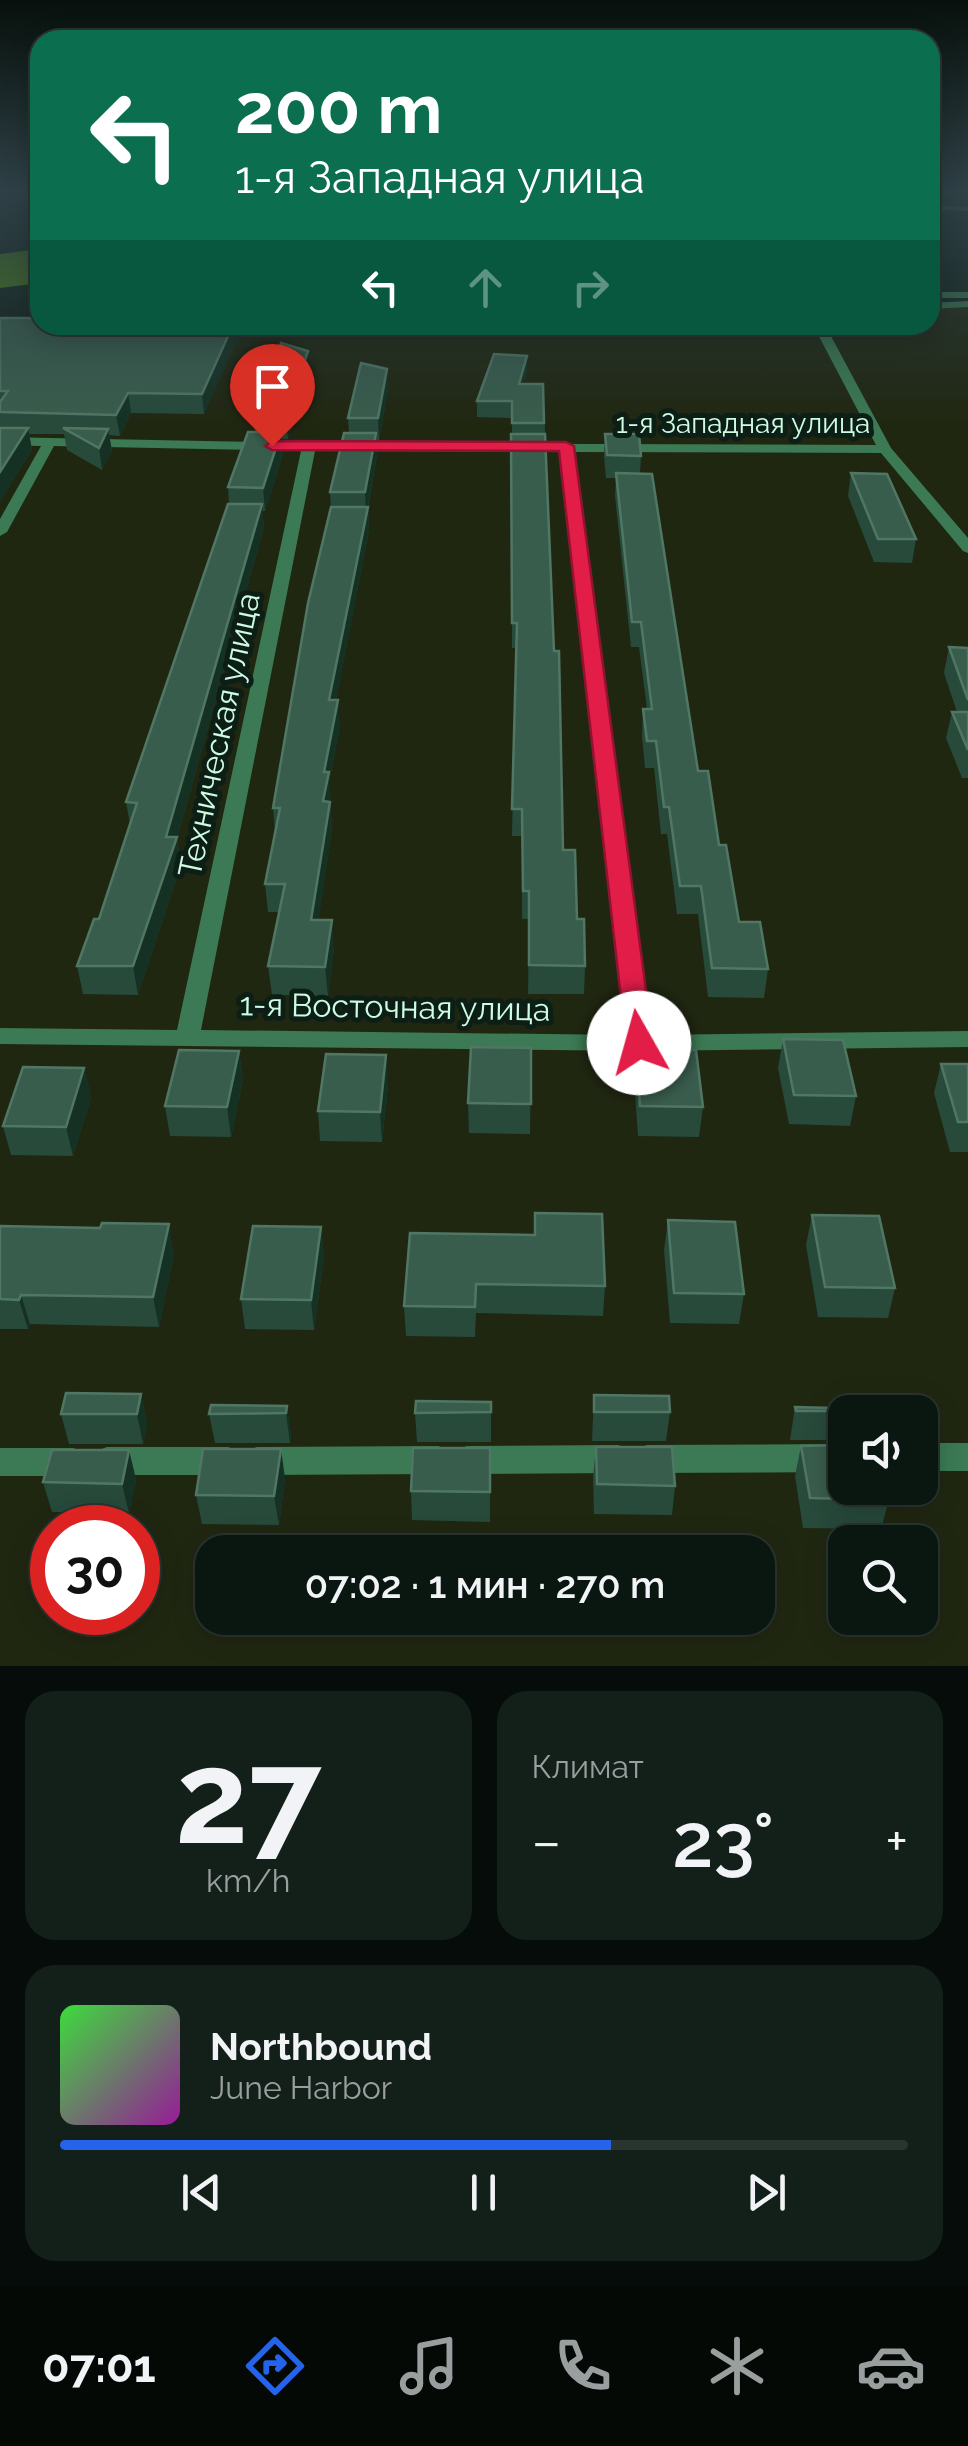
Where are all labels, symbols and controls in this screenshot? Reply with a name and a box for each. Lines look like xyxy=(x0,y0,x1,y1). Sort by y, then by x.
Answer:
text: 200 m xyxy=(235,67,442,149)
icon: left xyxy=(70,70,200,200)
text: 1-я Западная улица xyxy=(235,151,644,204)
icon: left xyxy=(353,260,408,315)
icon: ahead xyxy=(458,260,513,315)
icon: right xyxy=(563,260,618,315)
pin xyxy=(230,344,315,447)
icon: arrive xyxy=(245,359,300,414)
street label: 1-я Западная улица xyxy=(616,407,870,440)
street label: Техническая улица xyxy=(170,589,267,880)
street label: 1-я Восточная улица xyxy=(239,985,551,1028)
position arrow xyxy=(587,991,691,1095)
map controls xyxy=(828,1395,938,1635)
button: sound xyxy=(828,1395,938,1505)
speed limit sign: 30 xyxy=(30,1505,160,1635)
button: search xyxy=(828,1525,938,1635)
text: 07:02 · 1 мин · 270 m xyxy=(305,1562,665,1607)
text: 27 xyxy=(175,1721,321,1873)
text: Климат xyxy=(532,1748,644,1785)
text: 23° xyxy=(672,1796,774,1885)
text: − xyxy=(532,1809,561,1874)
text: + xyxy=(885,1809,908,1874)
text: km/h xyxy=(206,1862,290,1899)
text: Northbound xyxy=(210,2024,432,2069)
text: June Harbor xyxy=(210,2069,392,2106)
icon: previous xyxy=(174,2165,229,2220)
icon: pause xyxy=(456,2165,511,2220)
icon: next xyxy=(739,2165,794,2220)
icon: directions xyxy=(240,2331,310,2401)
icon: music xyxy=(394,2331,464,2401)
icon: phone xyxy=(548,2331,618,2401)
icon: climate xyxy=(702,2331,772,2401)
icon: car xyxy=(856,2331,926,2401)
text: 07:01 xyxy=(42,2340,156,2393)

